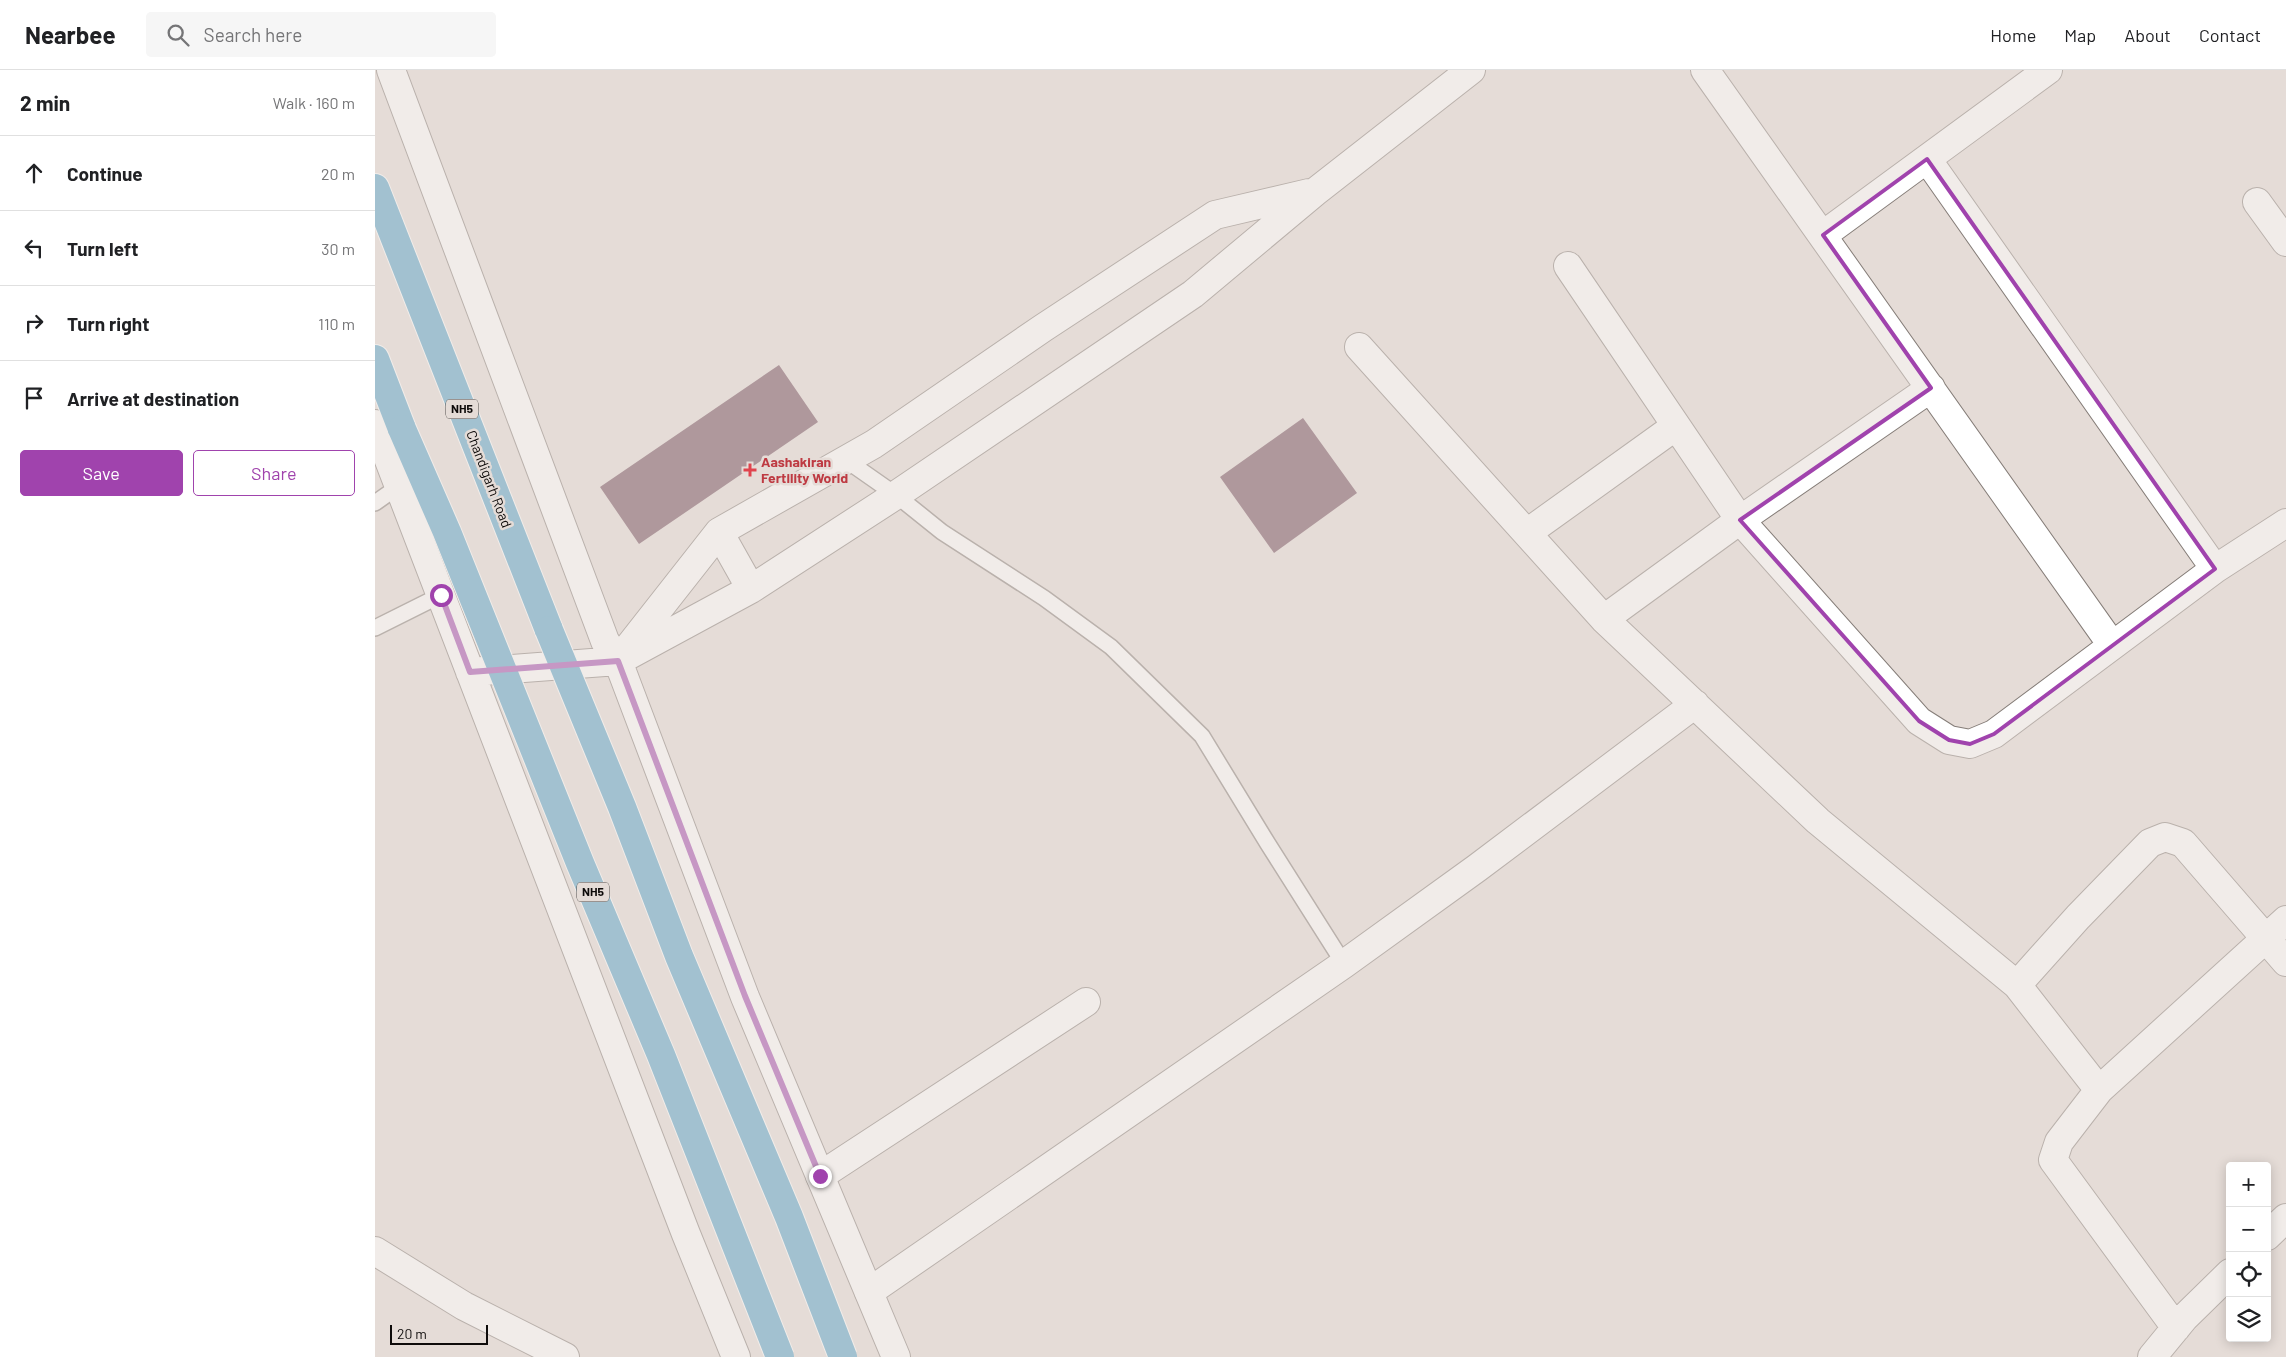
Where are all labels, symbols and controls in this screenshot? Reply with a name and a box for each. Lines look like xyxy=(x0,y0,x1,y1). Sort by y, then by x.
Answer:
search box xyxy=(146,12,496,57)
text: Nearbee xyxy=(25,20,116,49)
icon: search xyxy=(164,21,192,49)
text: Search here xyxy=(204,23,302,46)
text: Home xyxy=(1990,24,2036,46)
text: Map xyxy=(2064,24,2096,46)
text: About xyxy=(2124,24,2171,46)
text: Contact xyxy=(2199,24,2261,46)
text: 2 min xyxy=(20,90,70,115)
text: Walk · 160 m xyxy=(273,93,355,112)
icon: ahead xyxy=(20,159,48,187)
text: Continue xyxy=(67,162,143,185)
text: 20 m xyxy=(321,164,355,183)
icon: left xyxy=(20,234,48,262)
text: Turn left xyxy=(67,237,138,260)
text: 30 m xyxy=(321,239,355,258)
icon: right xyxy=(20,309,48,337)
text: Turn right xyxy=(67,312,149,335)
text: 110 m xyxy=(318,314,355,333)
icon: arrive xyxy=(20,384,48,412)
text: Arrive at destination xyxy=(67,387,239,410)
road number: NH5 xyxy=(446,399,478,418)
street label: Chandigarh Road xyxy=(463,428,516,530)
button: Save xyxy=(20,450,183,496)
button: Share xyxy=(193,450,355,496)
place label: Aashakiran Fertility World xyxy=(761,453,848,486)
marker: Aashakiran Fertility World xyxy=(743,463,757,477)
route start xyxy=(430,584,453,607)
road number: NH5 xyxy=(577,882,609,902)
map controls xyxy=(2226,1162,2271,1342)
button: + xyxy=(2226,1162,2271,1207)
route end xyxy=(809,1165,832,1188)
button: − xyxy=(2226,1207,2271,1252)
button: locate xyxy=(2226,1252,2271,1297)
button: layers xyxy=(2226,1297,2271,1342)
scale bar xyxy=(390,1322,487,1345)
text: 20 m xyxy=(397,1325,427,1342)

